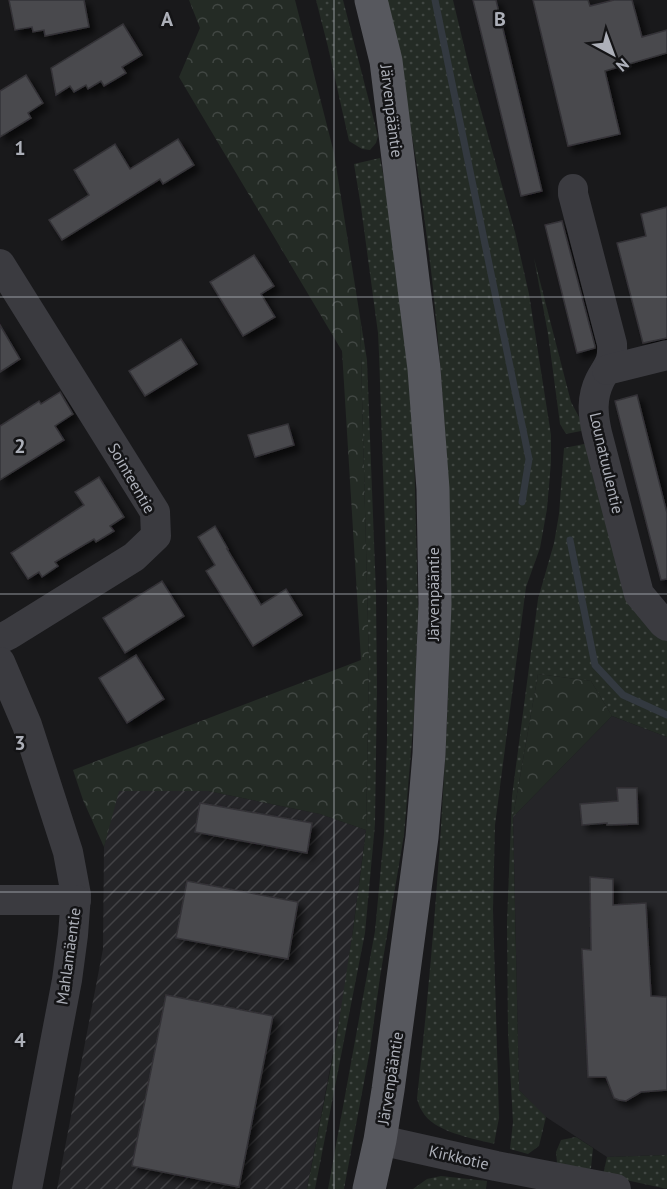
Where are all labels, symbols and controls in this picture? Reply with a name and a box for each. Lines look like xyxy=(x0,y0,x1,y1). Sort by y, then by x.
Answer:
text: A xyxy=(161,6,174,32)
text: B xyxy=(494,6,506,32)
north arrow xyxy=(583,24,643,84)
text: N xyxy=(612,54,633,76)
street label: Järvenpääntie xyxy=(376,62,408,159)
text: 1 xyxy=(14,135,26,161)
street label: Lounatuulentie xyxy=(586,410,628,516)
text: 2 xyxy=(14,433,26,459)
street label: Sointeentie xyxy=(104,439,160,517)
street label: Järvenpääntie xyxy=(423,547,443,642)
text: 3 xyxy=(14,730,26,756)
street label: Mahlamäentie xyxy=(51,906,85,1006)
text: 4 xyxy=(14,1027,26,1053)
street label: Järvenpääntie xyxy=(373,1030,407,1127)
street label: Kirkkotie xyxy=(427,1140,491,1174)

